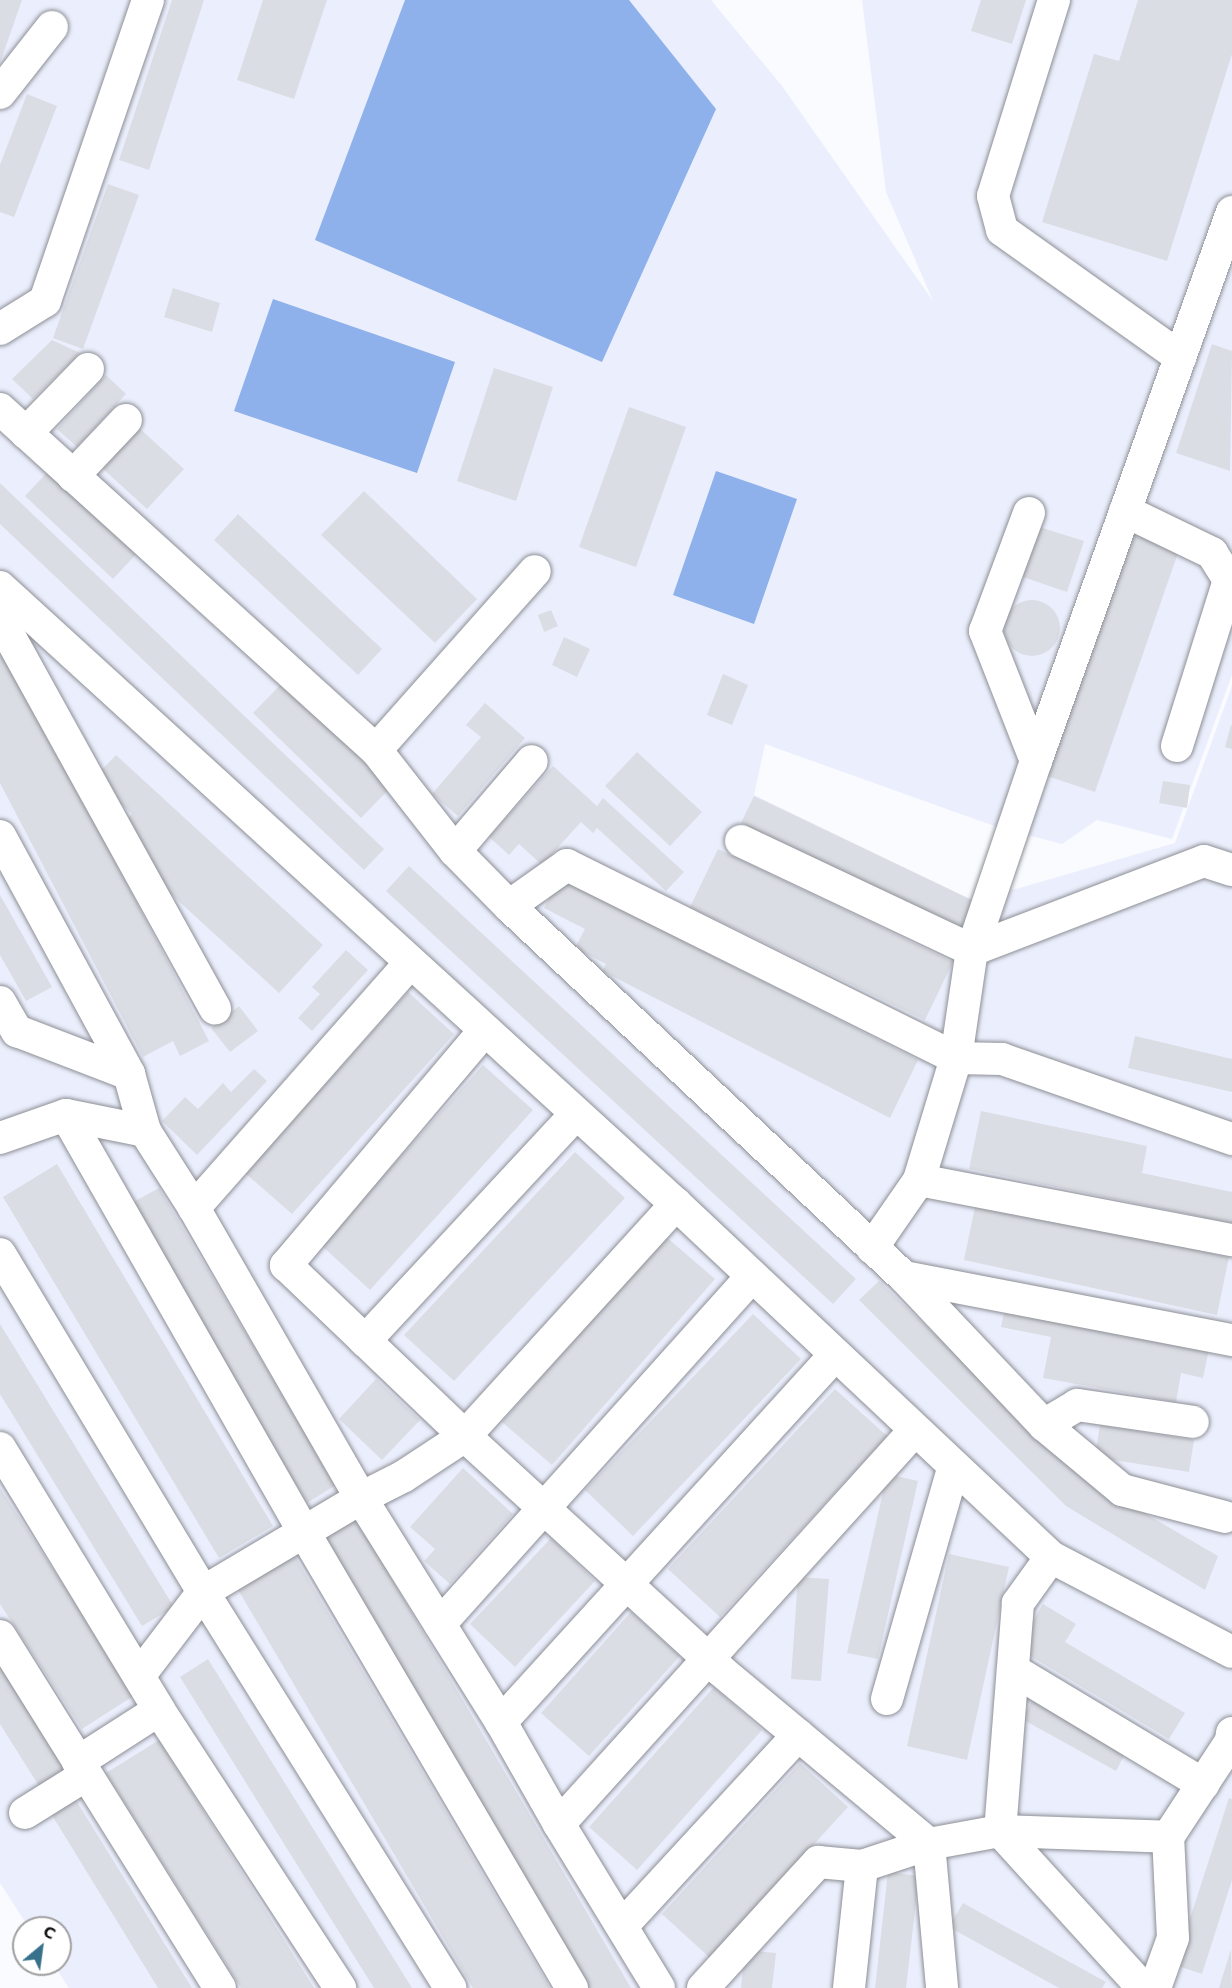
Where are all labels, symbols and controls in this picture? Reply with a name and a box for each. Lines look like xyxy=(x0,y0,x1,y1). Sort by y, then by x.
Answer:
north arrow xyxy=(12,1916,72,1976)
text: С xyxy=(41,1921,59,1943)

